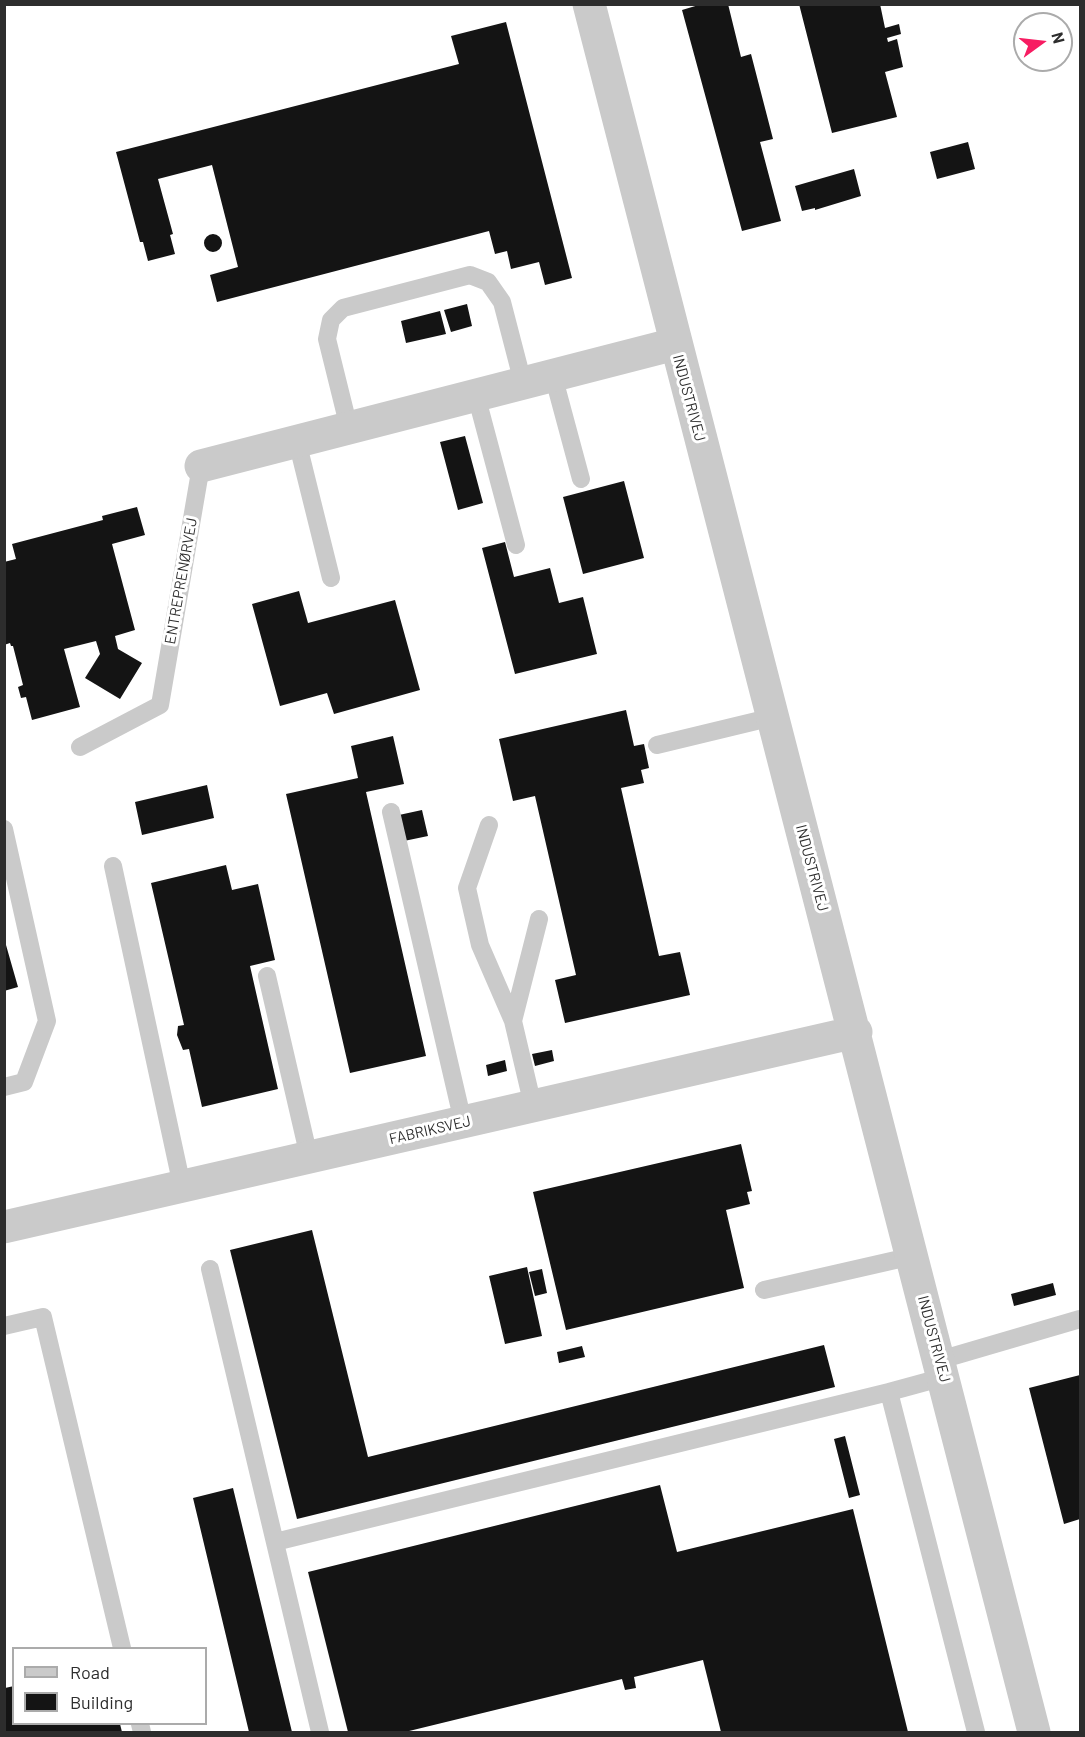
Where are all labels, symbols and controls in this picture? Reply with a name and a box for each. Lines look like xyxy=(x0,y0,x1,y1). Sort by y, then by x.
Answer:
north arrow xyxy=(1013,12,1073,72)
text: N xyxy=(1048,30,1069,45)
street label: INDUSTRIVEJ xyxy=(669,353,709,443)
street label: ENTREPRENØRVEJ xyxy=(161,516,201,646)
street label: INDUSTRIVEJ xyxy=(792,823,832,913)
street label: FABRIKSVEJ xyxy=(387,1112,473,1148)
street label: INDUSTRIVEJ xyxy=(914,1294,954,1384)
legend xyxy=(12,1647,207,1725)
text: Road xyxy=(70,1661,110,1683)
text: Building xyxy=(70,1691,133,1713)

